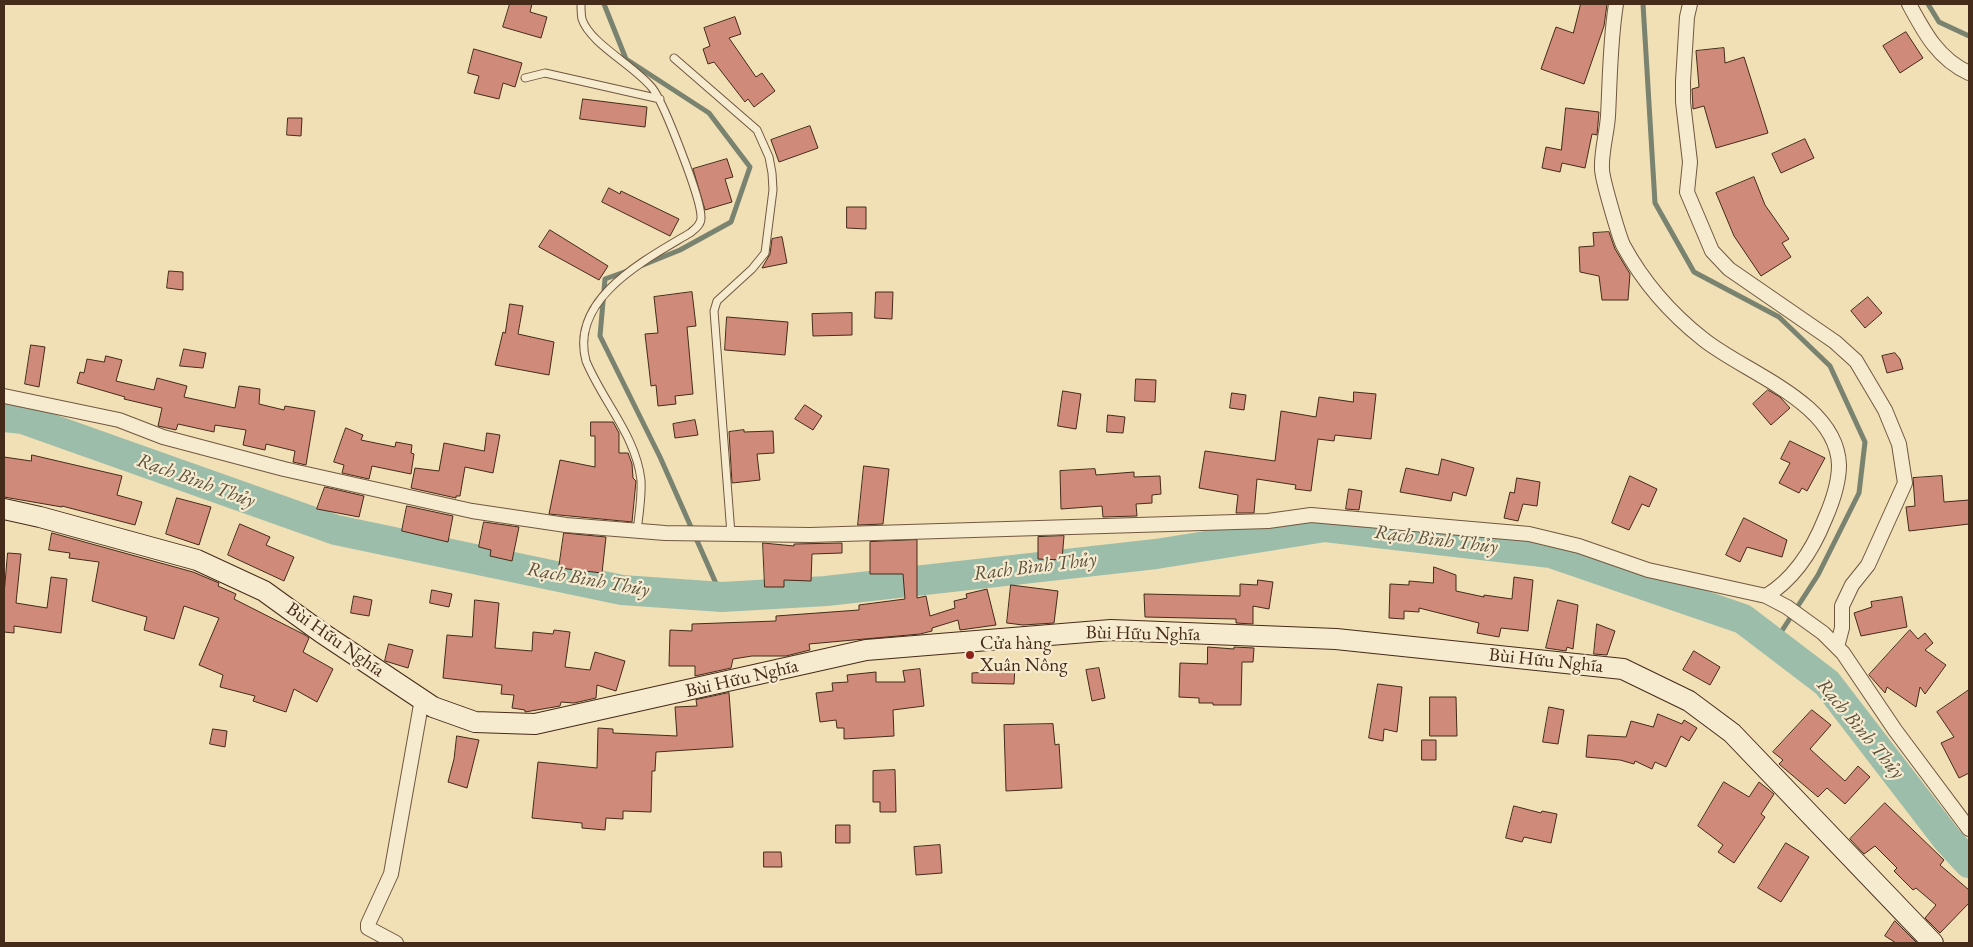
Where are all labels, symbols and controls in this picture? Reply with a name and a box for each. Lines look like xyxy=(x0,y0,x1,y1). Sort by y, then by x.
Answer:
water label: Rạch Bình Thủy xyxy=(134,449,258,513)
water label: Rạch Bình Thủy xyxy=(1373,521,1499,559)
water label: Rạch Bình Thủy xyxy=(972,548,1098,586)
water label: Rạch Bình Thủy xyxy=(525,557,651,603)
street label: Bùi Hữu Nghĩa xyxy=(281,598,389,682)
street label: Bùi Hữu Nghĩa xyxy=(1085,622,1201,646)
place label: Cửa hàng Xuân Nông xyxy=(980,633,1068,677)
street label: Bùi Hữu Nghĩa xyxy=(1488,644,1604,678)
marker: Cửa hàng Xuân Nông xyxy=(964,649,976,661)
street label: Bùi Hữu Nghĩa xyxy=(683,655,801,703)
water label: Rạch Bình Thủy xyxy=(1811,674,1909,784)

